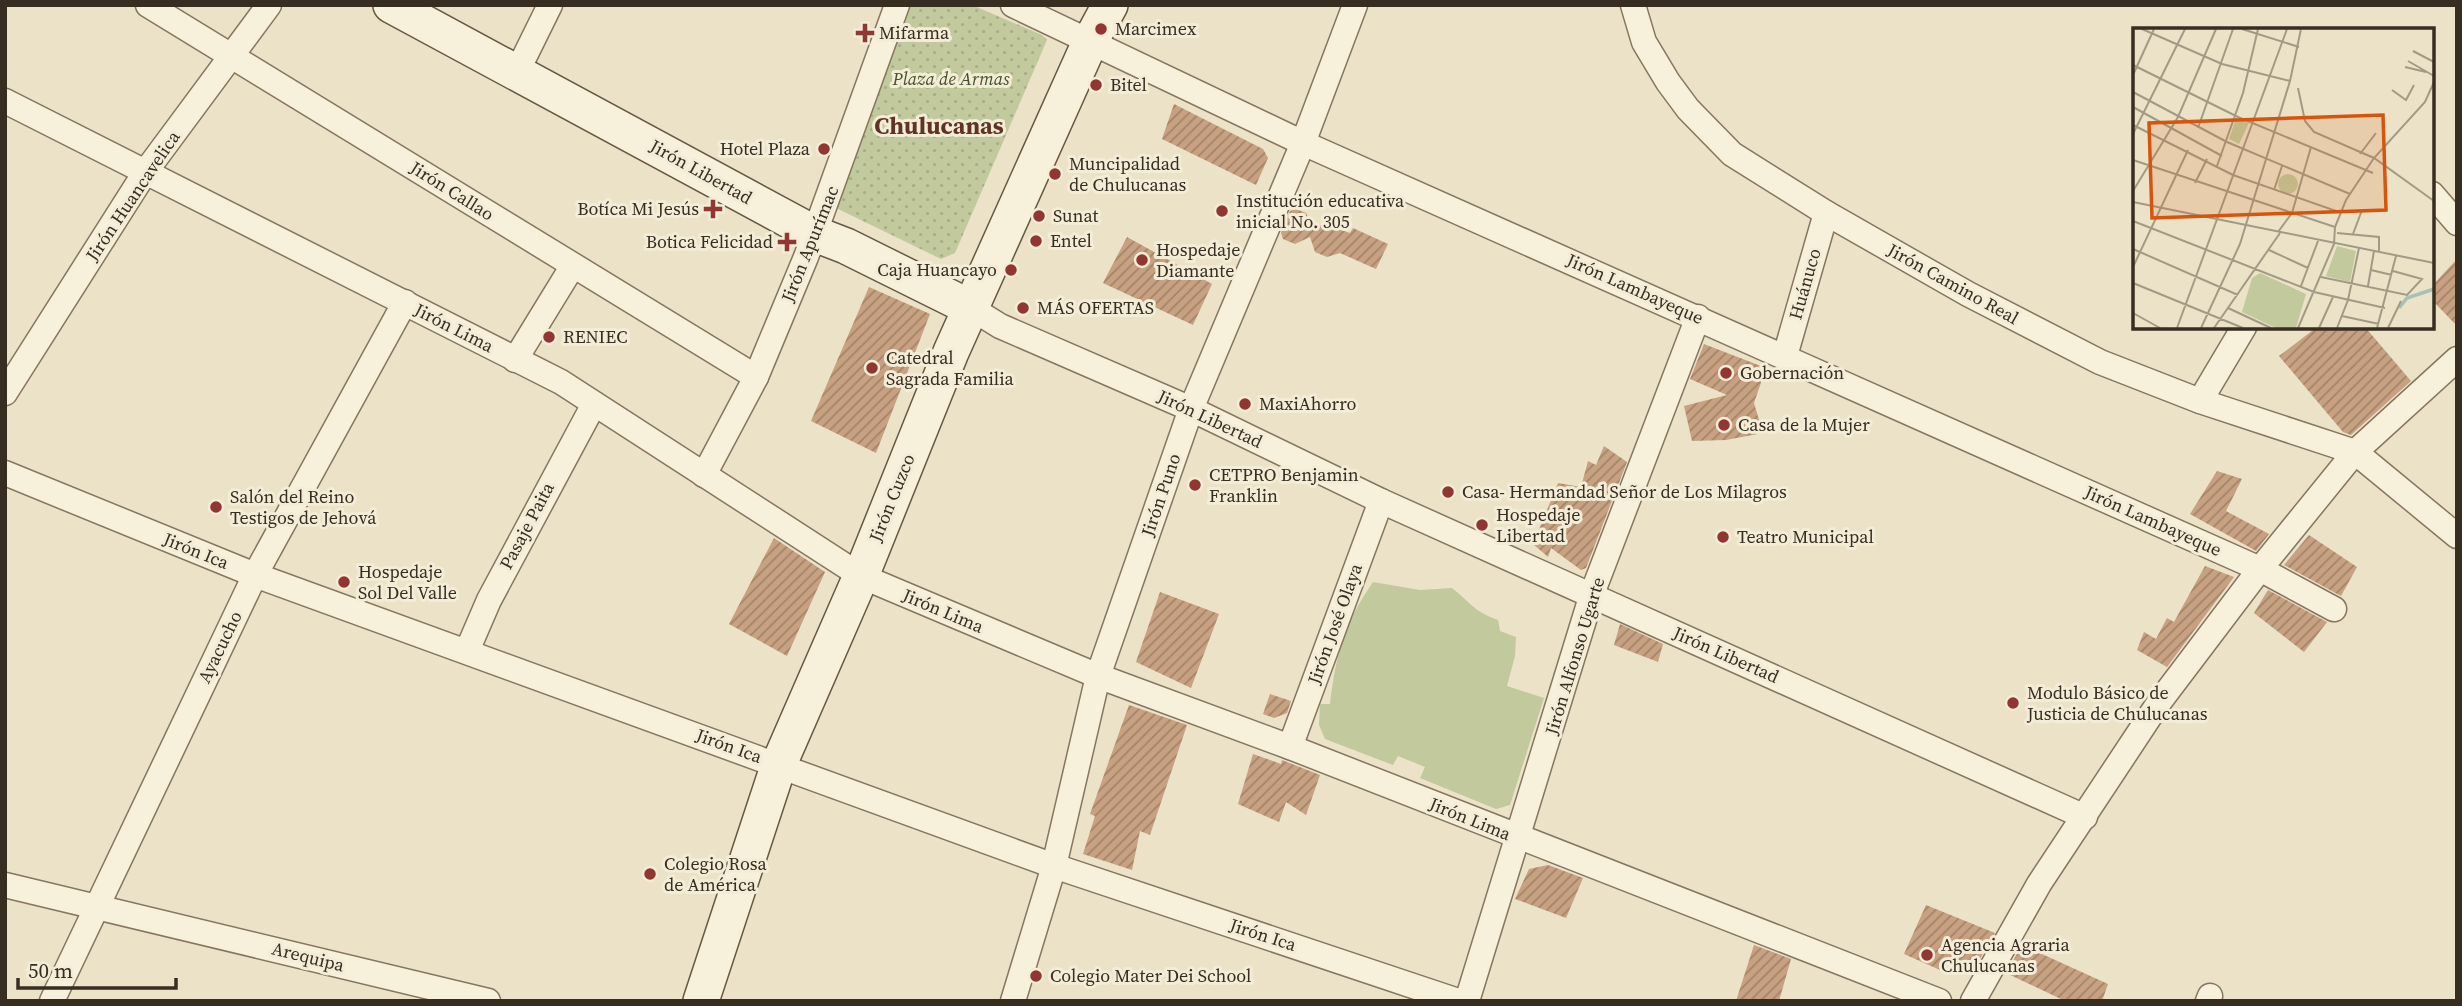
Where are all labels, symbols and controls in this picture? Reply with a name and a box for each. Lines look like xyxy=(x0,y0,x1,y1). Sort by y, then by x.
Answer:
place label: Marcimex xyxy=(1115,16,1197,41)
place label: Mifarma xyxy=(879,20,950,45)
marker: Marcimex xyxy=(1093,21,1109,37)
marker: Mifarma xyxy=(857,25,873,41)
inset map xyxy=(2133,28,2434,329)
park label: Plaza de Armas xyxy=(892,66,1010,91)
place label: Bitel xyxy=(1110,72,1147,97)
marker: Bitel xyxy=(1088,77,1104,93)
district label: Chulucanas xyxy=(874,109,1004,142)
street label: Jirón Huancavelica xyxy=(79,125,186,267)
street label: Jirón Libertad xyxy=(645,133,757,210)
place label: Hotel Plaza xyxy=(720,136,811,161)
marker: Hotel Plaza xyxy=(816,141,832,157)
place label: Muncipalidad de Chulucanas xyxy=(1069,151,1187,197)
street label: Jirón Callao xyxy=(405,154,499,226)
marker: Muncipalidad de Chulucanas xyxy=(1047,166,1063,182)
street label: Jirón Apurímac xyxy=(774,182,844,307)
place label: Institución educativa inicial No. 305 xyxy=(1236,188,1405,234)
place label: Botíca Mi Jesús xyxy=(577,196,699,221)
marker: Botíca Mi Jesús xyxy=(705,201,721,217)
place label: Sunat xyxy=(1053,203,1099,228)
marker: Institución educativa inicial No. 305 xyxy=(1214,203,1230,219)
marker: Sunat xyxy=(1031,208,1047,224)
place label: Entel xyxy=(1050,228,1092,253)
place label: Botica Felicidad xyxy=(646,229,773,254)
marker: Entel xyxy=(1028,233,1044,249)
marker: Botica Felicidad xyxy=(779,234,795,250)
place label: Hospedaje Diamante xyxy=(1156,237,1240,283)
street label: Jirón Camino Real xyxy=(1882,237,2023,330)
street label: Huánuco xyxy=(1782,245,1827,322)
street label: Jirón Lambayeque xyxy=(1562,247,1708,330)
marker: Hospedaje Diamante xyxy=(1134,252,1150,268)
place label: Caja Huancayo xyxy=(877,257,997,282)
marker: Caja Huancayo xyxy=(1003,262,1019,278)
place label: MÁS OFERTAS xyxy=(1037,295,1154,320)
street label: Jirón Lima xyxy=(409,296,499,359)
marker: MÁS OFERTAS xyxy=(1015,300,1031,316)
place label: RENIEC xyxy=(563,324,628,349)
marker: RENIEC xyxy=(541,329,557,345)
place label: Catedral Sagrada Familia xyxy=(886,345,1015,391)
marker: Catedral Sagrada Familia xyxy=(864,360,880,376)
place label: Gobernación xyxy=(1740,360,1844,385)
marker: Gobernación xyxy=(1718,365,1734,381)
street label: Jirón Libertad xyxy=(1153,383,1267,454)
place label: MaxiAhorro xyxy=(1259,391,1357,416)
marker: MaxiAhorro xyxy=(1237,396,1253,412)
place label: Casa de la Mujer xyxy=(1738,412,1870,437)
marker: Casa de la Mujer xyxy=(1716,417,1732,433)
street label: Jirón Cuzco xyxy=(862,450,921,546)
street label: Jirón Puno xyxy=(1134,450,1186,541)
place label: CETPRO Benjamin Franklin xyxy=(1209,462,1359,508)
street label: Pasaje Paita xyxy=(493,477,560,574)
marker: CETPRO Benjamin Franklin xyxy=(1187,477,1203,493)
place label: Casa- Hermandad Señor de Los Milagros xyxy=(1462,479,1787,504)
street label: Jirón Lambayeque xyxy=(2080,479,2226,562)
place label: Salón del Reino Testigos de Jehová xyxy=(230,484,377,530)
marker: Casa- Hermandad Señor de Los Milagros xyxy=(1440,484,1456,500)
marker: Salón del Reino Testigos de Jehová xyxy=(208,499,224,515)
place label: Hospedaje Libertad xyxy=(1496,502,1580,548)
marker: Hospedaje Libertad xyxy=(1474,517,1490,533)
place label: Teatro Municipal xyxy=(1737,524,1874,549)
street label: Jirón Ica xyxy=(159,526,233,575)
marker: Teatro Municipal xyxy=(1715,529,1731,545)
place label: Hospedaje Sol Del Valle xyxy=(358,559,457,605)
street label: Jirón José Olaya xyxy=(1301,559,1368,689)
marker: Hospedaje Sol Del Valle xyxy=(336,574,352,590)
street label: Jirón Alfonso Ugarte xyxy=(1538,574,1610,739)
street label: Jirón Lima xyxy=(898,582,988,639)
street label: Ayacucho xyxy=(191,606,248,687)
street label: Jirón Libertad xyxy=(1669,620,1783,689)
place label: Modulo Básico de Justicia de Chulucanas xyxy=(2026,680,2208,726)
marker: Modulo Básico de Justicia de Chulucanas xyxy=(2005,695,2021,711)
street label: Jirón Ica xyxy=(692,722,766,769)
street label: Jirón Lima xyxy=(1425,790,1515,847)
place label: Colegio Rosa de América xyxy=(664,851,768,897)
marker: Colegio Rosa de América xyxy=(642,866,658,882)
street label: Jirón Ica xyxy=(1226,912,1300,957)
place label: Agencia Agraria Chulucanas xyxy=(1941,932,2070,978)
street label: Arequipa xyxy=(269,935,348,978)
scale bar xyxy=(18,946,175,990)
marker: Agencia Agraria Chulucanas xyxy=(1919,947,1935,963)
text: 50 m xyxy=(28,956,73,985)
place label: Colegio Mater Dei School xyxy=(1050,963,1251,988)
marker: Colegio Mater Dei School xyxy=(1028,968,1044,984)

